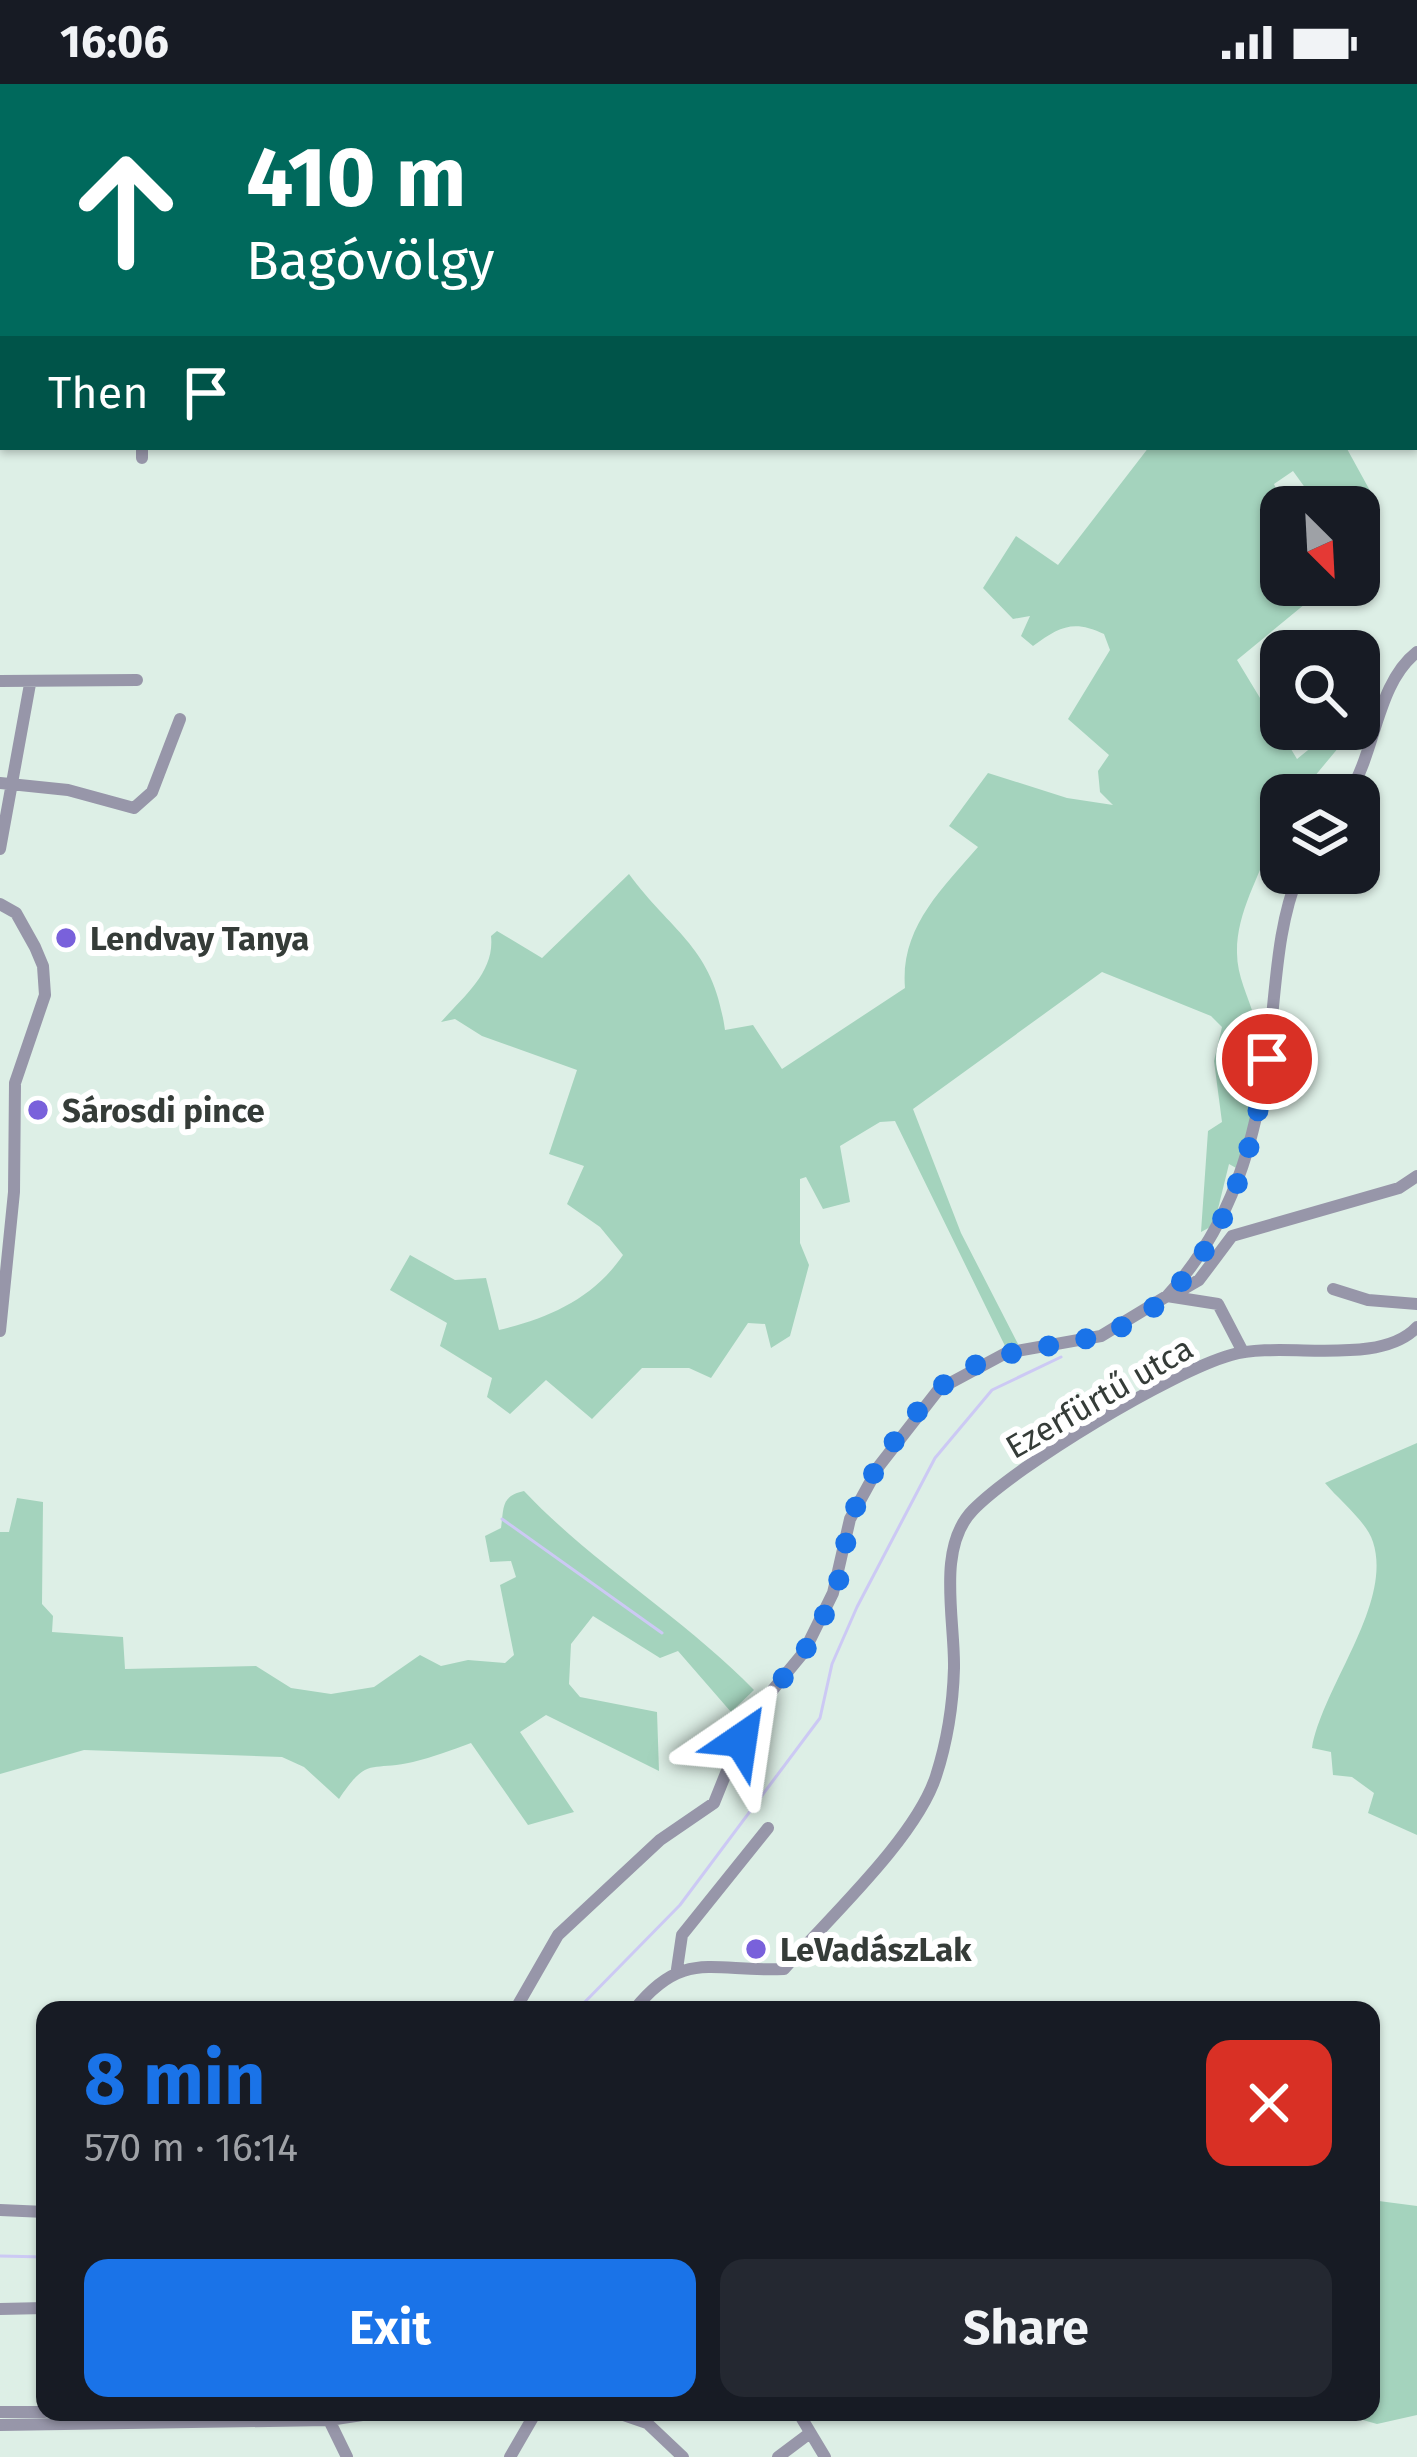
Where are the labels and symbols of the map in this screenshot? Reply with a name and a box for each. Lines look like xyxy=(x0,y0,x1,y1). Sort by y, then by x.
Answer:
north arrow xyxy=(1260,486,1380,606)
place label: Lendvay Tanya xyxy=(90,919,309,959)
marker: Lendvay Tanya xyxy=(53,925,79,951)
pin xyxy=(1216,1008,1318,1110)
place label: Sárosdi pince xyxy=(62,1091,265,1131)
marker: Sárosdi pince xyxy=(25,1097,51,1123)
street label: Ezerfürtű utca xyxy=(999,1328,1200,1468)
position arrow xyxy=(678,1677,804,1803)
place label: LeVadászLak xyxy=(780,1930,972,1970)
marker: LeVadászLak xyxy=(743,1936,769,1962)

